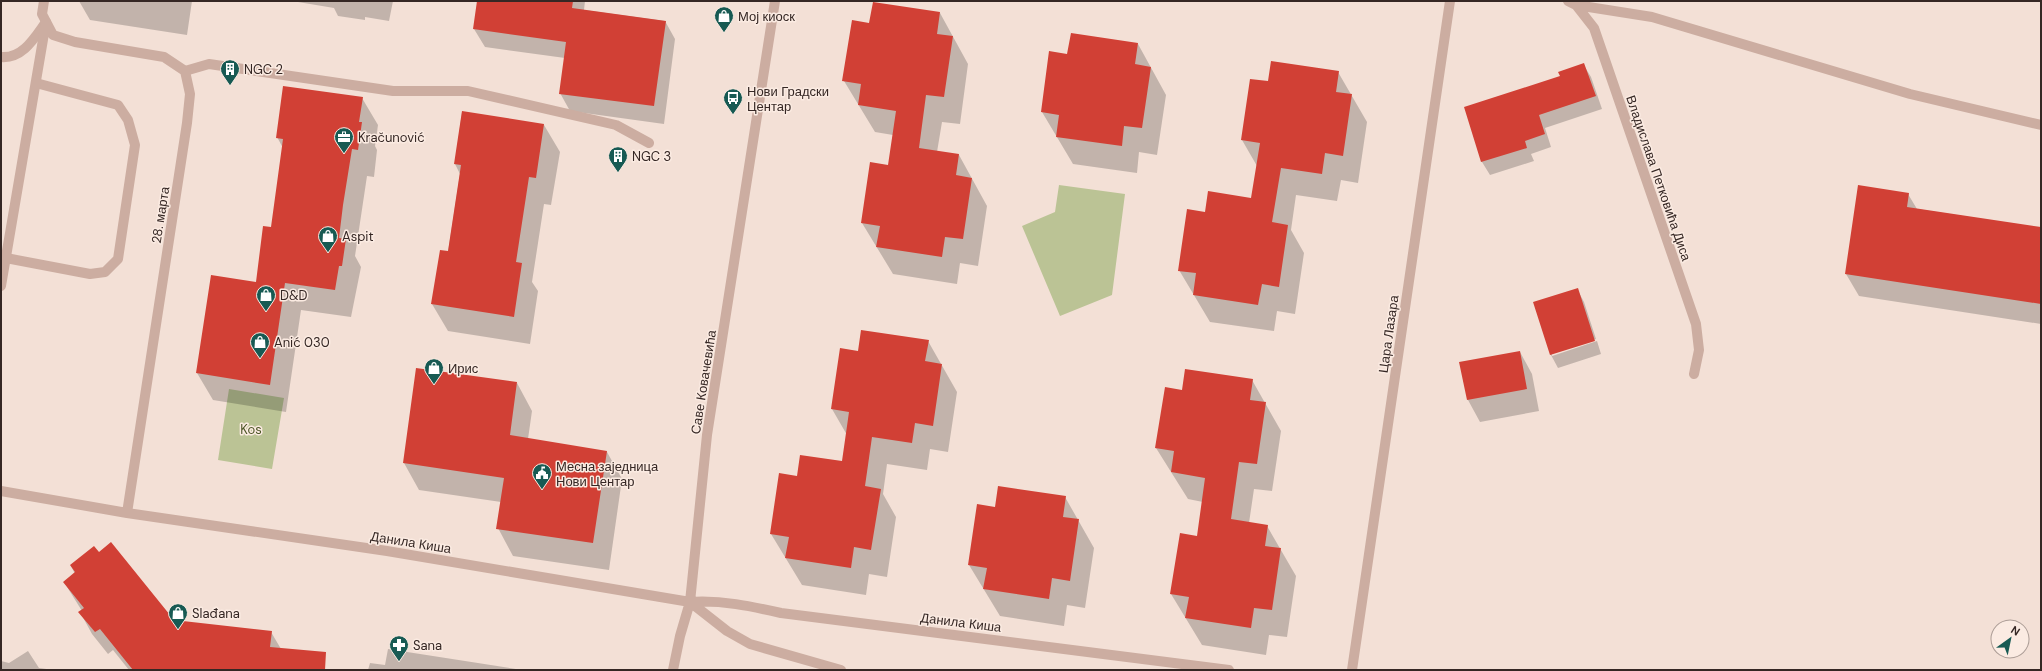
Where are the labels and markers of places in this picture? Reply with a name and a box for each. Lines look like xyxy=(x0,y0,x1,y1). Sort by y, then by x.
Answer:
shop icon: Мој киоск xyxy=(713,5,735,33)
place label: Мој киоск xyxy=(738,8,795,25)
building icon: NGC 2 xyxy=(219,58,241,86)
place label: NGC 2 xyxy=(244,61,283,78)
place label: Нови Градски Центар xyxy=(747,83,829,115)
bus stop icon: Нови Градски Центар xyxy=(722,87,744,115)
office icon: Kračunović xyxy=(333,126,355,154)
place label: Kračunović xyxy=(358,129,425,146)
building icon: NGC 3 xyxy=(607,145,629,173)
place label: NGC 3 xyxy=(632,148,671,165)
shop icon: Aspit xyxy=(317,225,339,253)
place label: Aspit xyxy=(342,228,374,245)
shop icon: D&D xyxy=(255,284,277,312)
place label: D&D xyxy=(280,287,307,304)
shop icon: Anić 030 xyxy=(249,331,271,359)
place label: Anić 030 xyxy=(274,334,330,351)
shop icon: Ирис xyxy=(423,357,445,385)
place label: Ирис xyxy=(448,360,479,377)
place label: Месна заједница Нови Центар xyxy=(556,458,659,490)
public building icon: Месна заједница Нови Центар xyxy=(531,462,553,490)
shop icon: Slađana xyxy=(167,602,189,630)
place label: Slađana xyxy=(192,605,240,622)
pharmacy icon: Sana xyxy=(388,634,410,662)
place label: Sana xyxy=(413,637,442,654)

